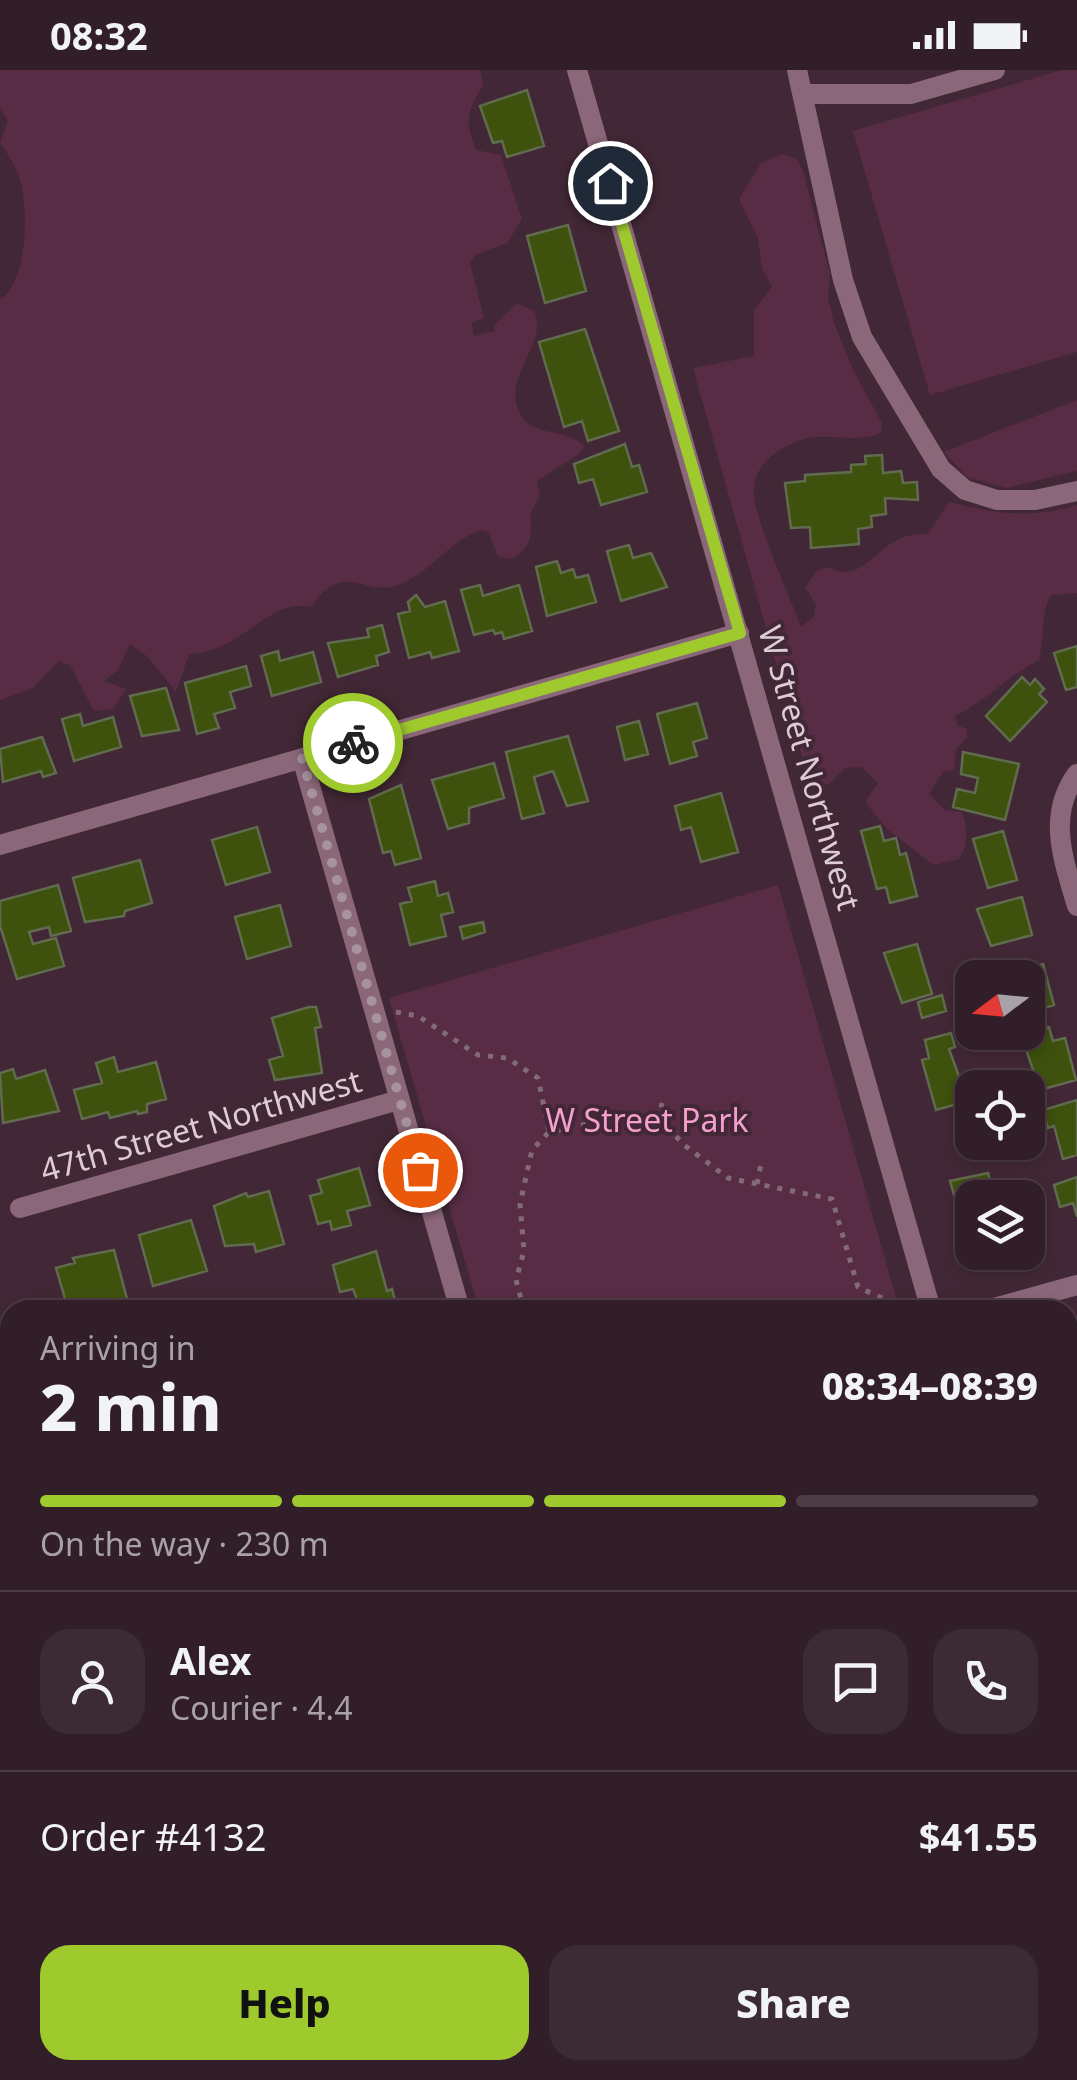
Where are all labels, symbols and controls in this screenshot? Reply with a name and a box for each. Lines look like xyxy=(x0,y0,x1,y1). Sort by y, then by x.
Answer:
text: 08:32 xyxy=(50,9,148,61)
pin xyxy=(568,141,653,226)
icon: home xyxy=(583,156,638,211)
street label: W Street Northwest xyxy=(749,620,872,915)
courier xyxy=(303,693,403,793)
icon: bike xyxy=(326,716,381,771)
north arrow xyxy=(955,960,1045,1050)
map controls xyxy=(955,960,1045,1270)
street label: 47th Street Northwest xyxy=(35,1058,366,1191)
button: locate xyxy=(955,1070,1045,1160)
park label: W Street Park xyxy=(545,1098,749,1141)
pin xyxy=(378,1128,463,1213)
icon: bag xyxy=(393,1143,448,1198)
button: layers xyxy=(955,1180,1045,1270)
text: Arriving in xyxy=(40,1326,195,1369)
text: 08:34–08:39 xyxy=(822,1359,1038,1411)
text: 2 min xyxy=(40,1362,222,1450)
text: On the way · 230 m xyxy=(40,1522,329,1565)
button: person xyxy=(40,1629,145,1734)
button: chat xyxy=(803,1629,908,1734)
button: phone xyxy=(933,1629,1038,1734)
text: Alex xyxy=(170,1634,252,1686)
text: Courier · 4.4 xyxy=(170,1686,353,1729)
text: Order #4132 xyxy=(40,1810,266,1862)
text: $41.55 xyxy=(919,1810,1038,1862)
button: Help xyxy=(40,1945,529,2060)
button: Share xyxy=(549,1945,1038,2060)

